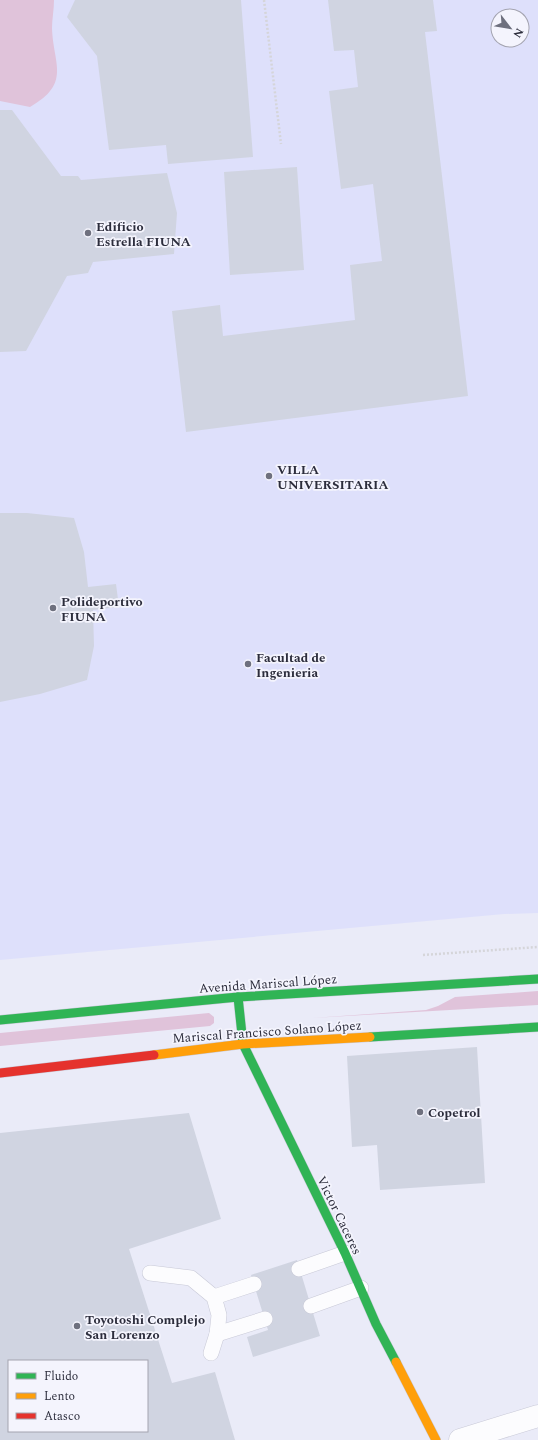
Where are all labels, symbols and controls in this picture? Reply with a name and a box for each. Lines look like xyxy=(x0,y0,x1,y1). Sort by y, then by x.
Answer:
north arrow xyxy=(490,8,530,48)
text: N xyxy=(509,25,528,41)
place label: Edificio Estrella FIUNA xyxy=(96,217,191,252)
marker: Edificio Estrella FIUNA xyxy=(83,228,93,238)
place label: VILLA UNIVERSITARIA xyxy=(277,460,388,495)
marker: VILLA UNIVERSITARIA xyxy=(264,471,274,481)
place label: Polideportivo FIUNA xyxy=(61,592,143,627)
marker: Polideportivo FIUNA xyxy=(48,603,58,613)
place label: Facultad de Ingenieria xyxy=(256,648,326,683)
marker: Facultad de Ingenieria xyxy=(243,659,253,669)
street label: Avenida Mariscal López xyxy=(198,969,338,999)
street label: Mariscal Francisco Solano López xyxy=(172,1015,362,1049)
place label: Copetrol xyxy=(428,1103,481,1123)
marker: Copetrol xyxy=(415,1107,425,1117)
street label: Victor Caceres xyxy=(311,1173,367,1258)
place label: Toyotoshi Complejo San Lorenzo xyxy=(85,1310,205,1345)
marker: Toyotoshi Complejo San Lorenzo xyxy=(72,1321,82,1331)
legend xyxy=(8,1360,148,1432)
text: Fluido xyxy=(44,1367,78,1386)
text: Lento xyxy=(44,1387,75,1406)
text: Atasco xyxy=(44,1407,80,1426)

